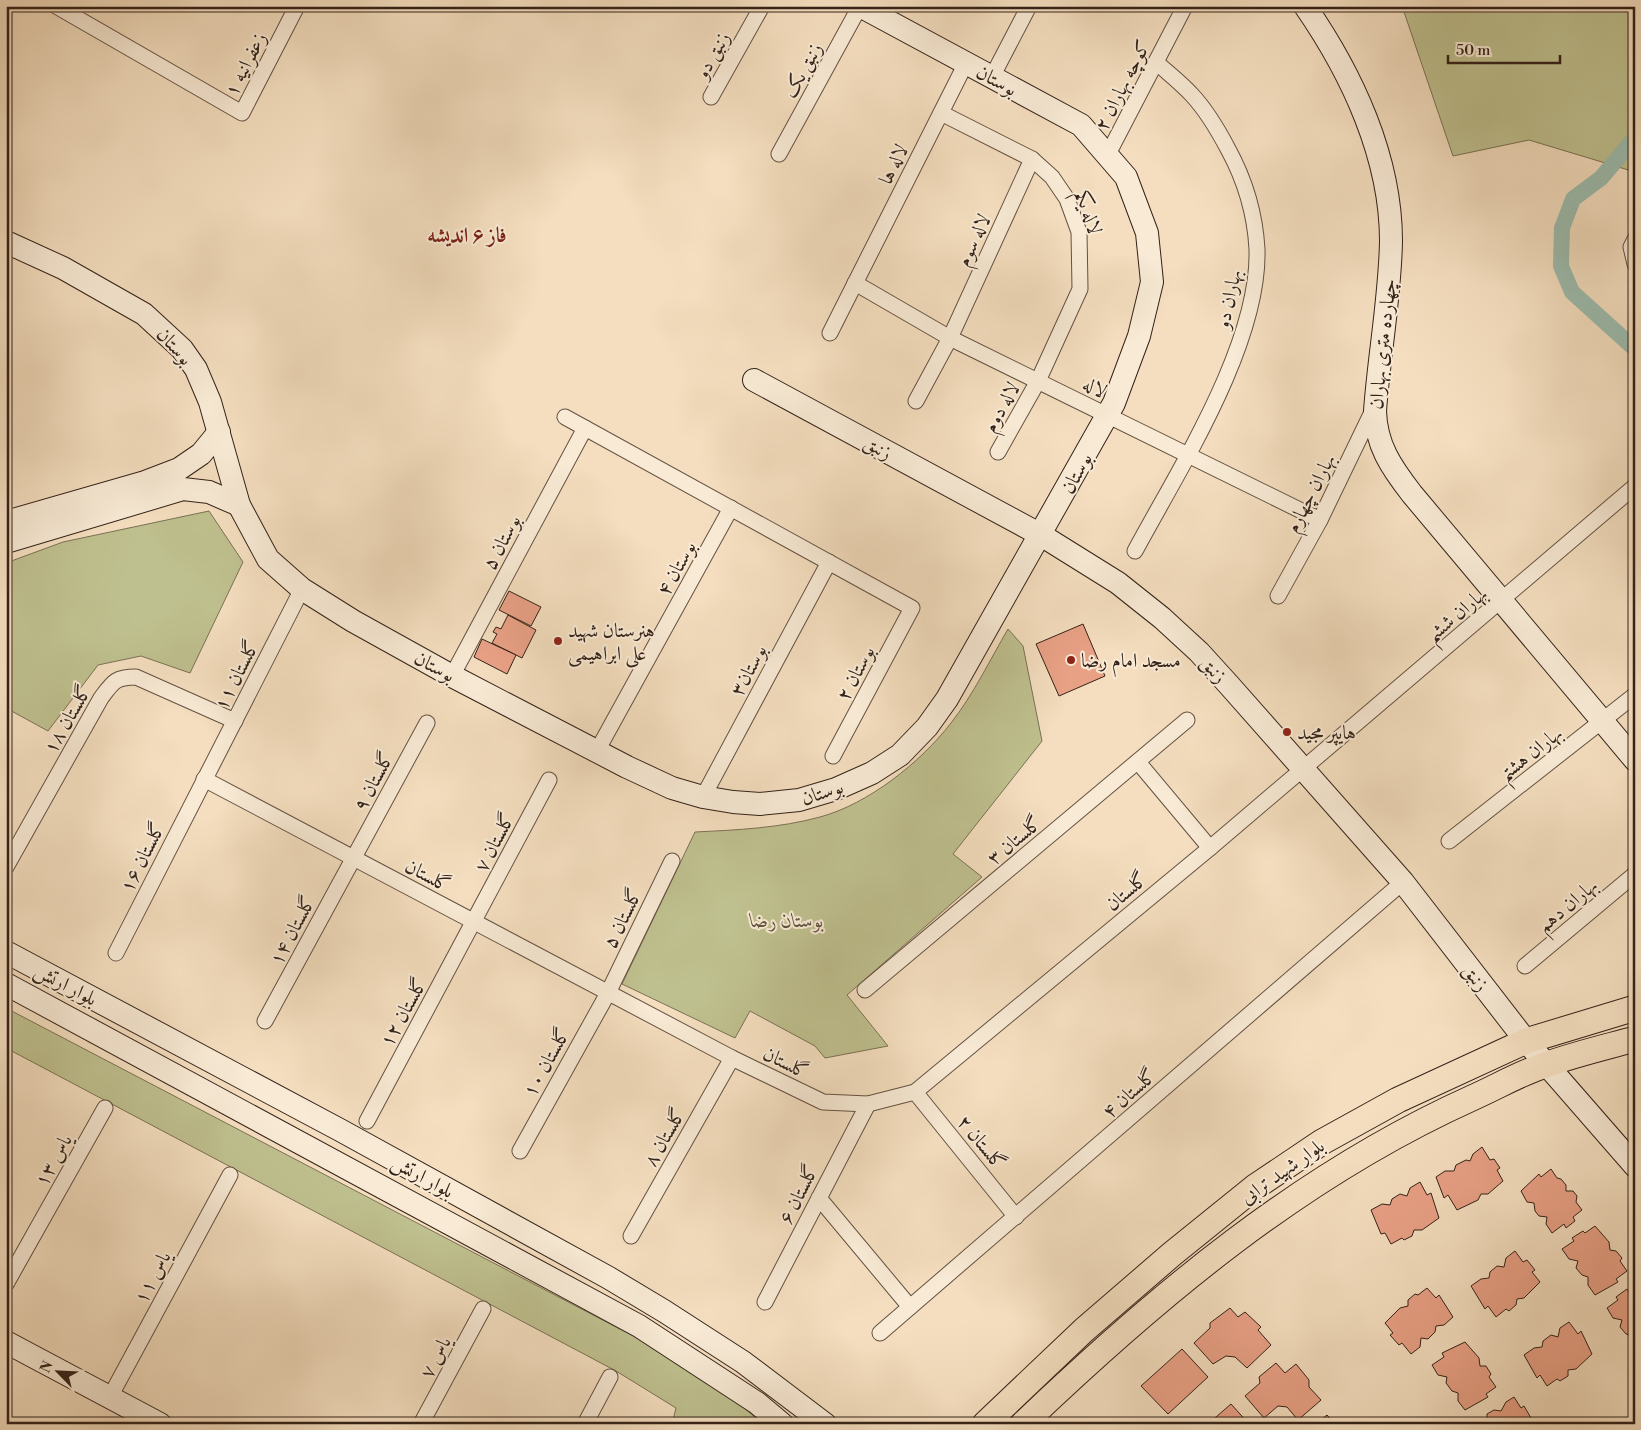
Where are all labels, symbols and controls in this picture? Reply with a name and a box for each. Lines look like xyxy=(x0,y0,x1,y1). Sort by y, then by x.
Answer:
street label: زعفرانیه ۱ xyxy=(220,28,273,101)
street label: زنبق دو xyxy=(689,28,736,85)
scale bar xyxy=(1448,32,1561,64)
street label: کوچه بهاران ۲ xyxy=(1090,36,1157,135)
street label: زنبق یک xyxy=(778,39,829,103)
text: 50 m xyxy=(1456,41,1490,60)
street label: بوستان xyxy=(971,60,1021,103)
street label: لاله ها xyxy=(874,141,915,189)
street label: لاله یکم xyxy=(1064,187,1107,240)
street label: لاله سوم xyxy=(951,210,1001,273)
district label: فاز ۶ اندیشه xyxy=(427,223,507,249)
street label: بهاران دو xyxy=(1211,267,1248,333)
street label: چهارده متری بهاران xyxy=(1364,278,1403,411)
street label: بوستان xyxy=(150,323,198,371)
street label: لاله xyxy=(1078,372,1110,405)
street label: لاله دوم xyxy=(978,378,1030,439)
street label: زنبق xyxy=(859,430,896,466)
street label: بوستان xyxy=(1056,449,1099,499)
street label: بهاران چهارم xyxy=(1281,450,1345,539)
street label: بوستان ۵ xyxy=(477,511,527,575)
street label: بوستان ۴ xyxy=(652,537,702,600)
street label: بهاران ششم xyxy=(1421,582,1497,653)
place label: هنرستان شهید علی ابراهیمی xyxy=(568,619,655,668)
marker: هنرستان شهید علی ابراهیمی xyxy=(552,635,564,647)
street label: گلستان ۱۱ xyxy=(208,636,266,715)
street label: بوستان۳ xyxy=(725,641,773,701)
street label: بوستان ۲ xyxy=(831,642,881,706)
street label: بوستان xyxy=(409,646,459,689)
place label: مسجد امام رضا xyxy=(1081,649,1181,678)
street label: زنبق xyxy=(1194,651,1232,689)
marker: مسجد امام رضا xyxy=(1065,654,1077,666)
street label: گلستان ۱۸ xyxy=(38,680,98,759)
place label: هایپر مجید xyxy=(1297,721,1356,746)
street label: بهاران هشتم xyxy=(1494,721,1572,792)
marker: هایپر مجید xyxy=(1281,726,1293,738)
street label: گلستان ۹ xyxy=(347,747,400,816)
street label: بوستان xyxy=(798,775,847,812)
street label: گلستان ۷ xyxy=(468,808,521,877)
street label: گلستان ۳ xyxy=(982,810,1047,871)
street label: گلستان ۱۶ xyxy=(114,818,172,897)
street label: گلستان xyxy=(400,853,455,899)
street label: گلستان xyxy=(1100,866,1153,917)
street label: بهاران دهم xyxy=(1533,874,1607,943)
street label: گلستان ۵ xyxy=(597,884,649,953)
street label: گلستان ۱۴ xyxy=(264,891,322,970)
park label: بوستان رضا xyxy=(748,909,824,934)
street label: بلوار ارتش xyxy=(30,958,101,1012)
street label: زنبق xyxy=(1456,959,1494,997)
street label: گلستان ۱۲ xyxy=(374,973,434,1052)
street label: گلستان ۱۰ xyxy=(517,1023,577,1102)
street label: گلستان xyxy=(758,1041,813,1085)
street label: گلستان ۴ xyxy=(1097,1063,1162,1124)
street label: گلستان ۸ xyxy=(638,1103,692,1172)
street label: گلستان ۲ xyxy=(951,1110,1011,1176)
street label: یاس ۱۳ xyxy=(30,1129,79,1191)
street label: بلوار شهید ترابی xyxy=(1236,1134,1330,1211)
street label: بلوار ارتش xyxy=(387,1150,458,1205)
street label: گلستان ۶ xyxy=(773,1160,825,1229)
street label: یاس ۱۱ xyxy=(129,1246,178,1308)
street label: یاس ۷ xyxy=(415,1331,458,1383)
north arrow xyxy=(32,1348,82,1398)
text: N xyxy=(37,1358,58,1376)

